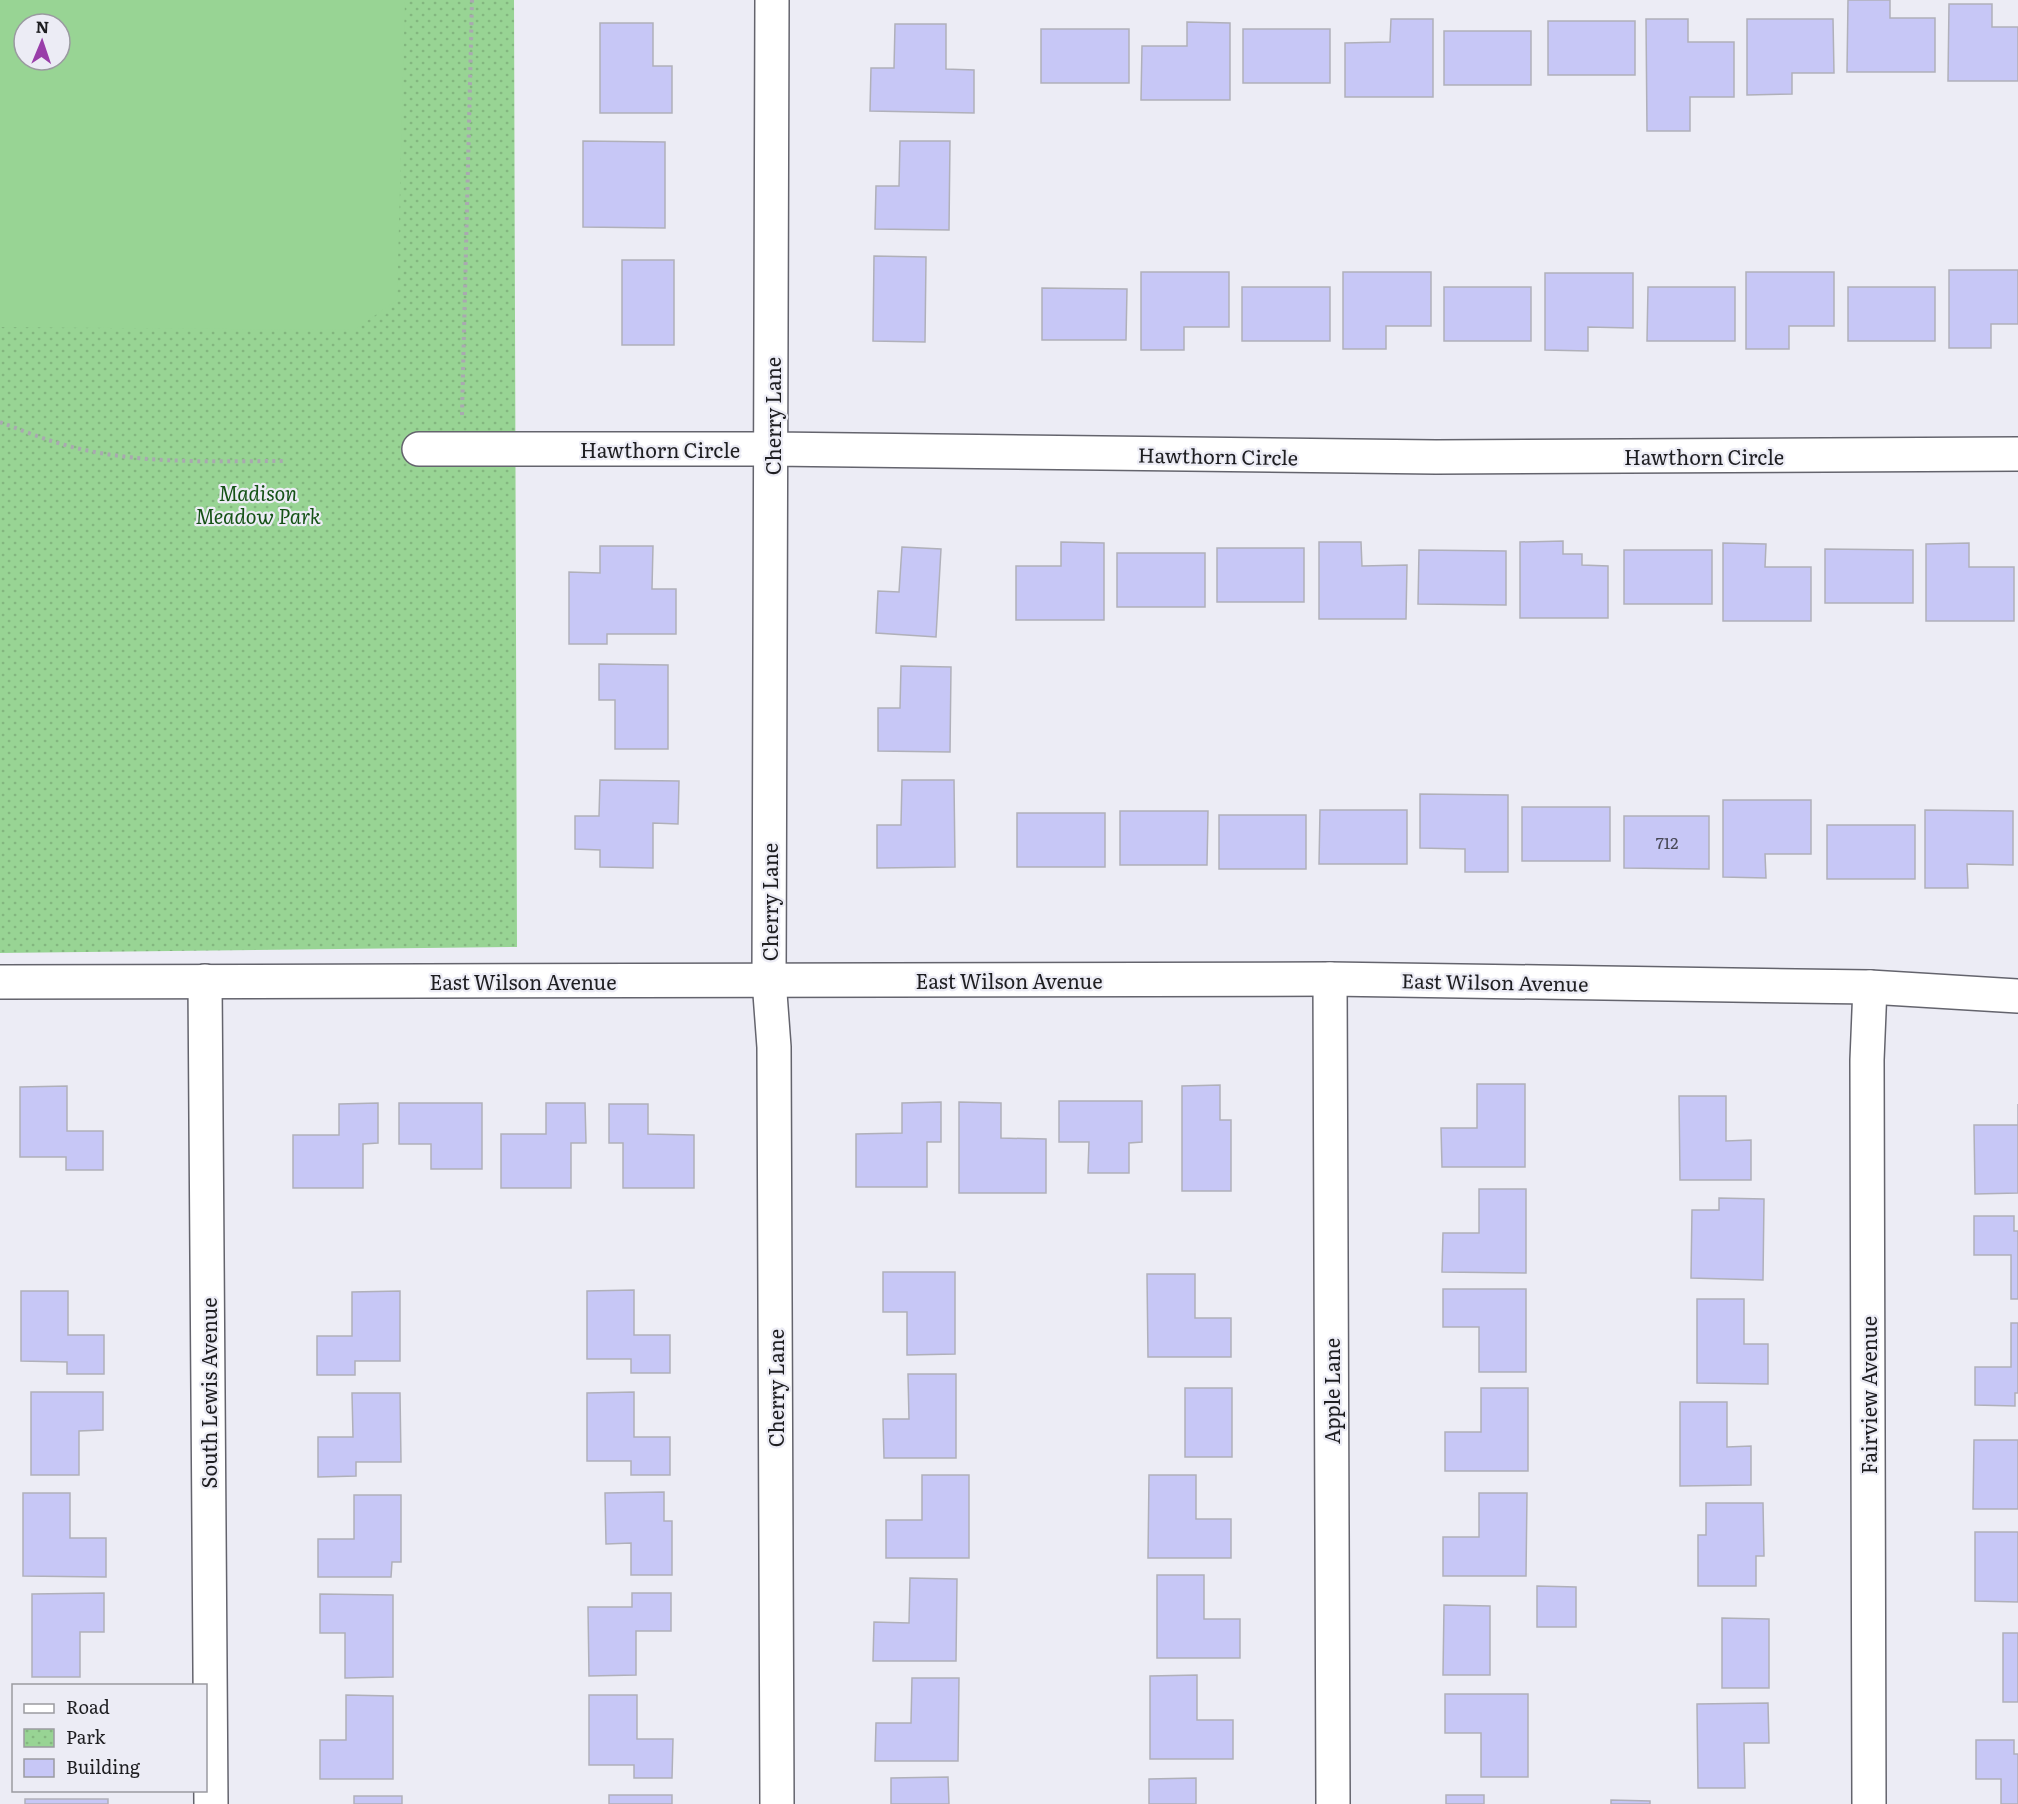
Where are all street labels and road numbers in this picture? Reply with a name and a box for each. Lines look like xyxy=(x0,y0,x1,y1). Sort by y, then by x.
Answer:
street label: Cherry Lane xyxy=(757,357,787,475)
street label: Hawthorn Circle xyxy=(580,434,740,464)
street label: Hawthorn Circle xyxy=(1138,439,1298,471)
street label: Hawthorn Circle xyxy=(1624,441,1784,471)
street label: Cherry Lane xyxy=(754,843,784,961)
street label: East Wilson Avenue xyxy=(1401,964,1589,998)
street label: East Wilson Avenue xyxy=(915,965,1103,995)
street label: East Wilson Avenue xyxy=(429,966,617,996)
street label: South Lewis Avenue xyxy=(193,1297,223,1489)
street label: Fairview Avenue xyxy=(1853,1316,1883,1474)
street label: Cherry Lane xyxy=(760,1329,790,1447)
street label: Apple Lane xyxy=(1316,1338,1346,1444)

